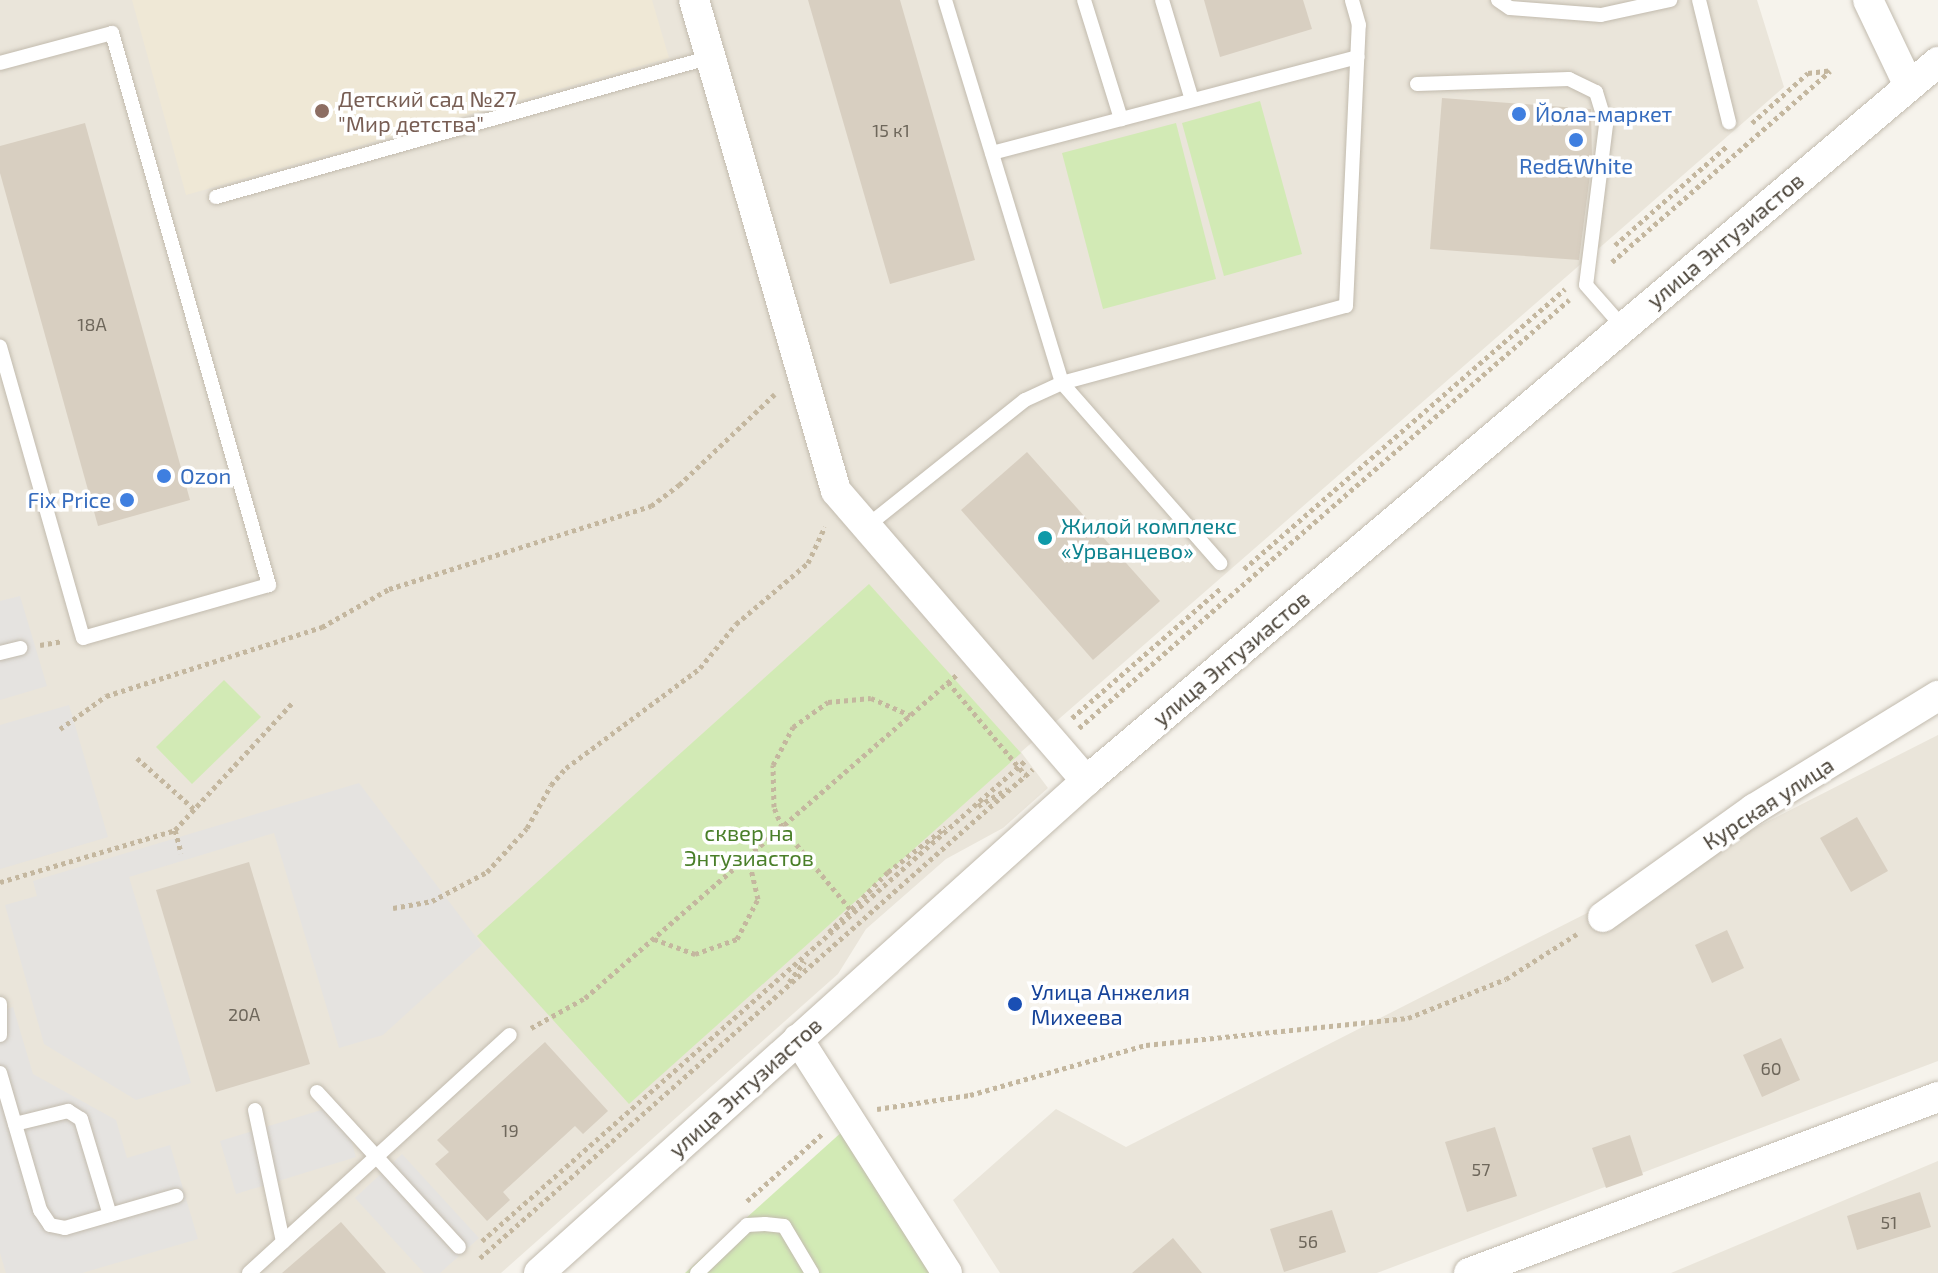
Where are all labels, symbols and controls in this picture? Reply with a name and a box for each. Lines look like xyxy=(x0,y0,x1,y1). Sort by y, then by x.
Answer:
place label: Детский сад №27 "Мир детства" xyxy=(338,85,517,136)
place label: Йола-маркет xyxy=(1535,101,1672,127)
marker: Детский сад №27 "Мир детства" xyxy=(313,102,331,120)
marker: Йола-маркет xyxy=(1510,105,1528,123)
house number: 15 к1 xyxy=(872,119,910,141)
marker: Red&White xyxy=(1567,131,1585,149)
place label: Red&White xyxy=(1519,153,1633,179)
street label: улица Энтузиастов xyxy=(1641,167,1809,313)
house number: 18А xyxy=(77,313,107,335)
place label: Ozon xyxy=(180,463,231,489)
marker: Ozon xyxy=(155,467,173,485)
place label: Fix Price xyxy=(28,487,111,513)
marker: Fix Price xyxy=(118,491,136,509)
place label: Жилой комплекс «Урванцево» xyxy=(1061,512,1237,564)
marker: Жилой комплекс «Урванцево» xyxy=(1036,529,1054,547)
street label: улица Энтузиастов xyxy=(1147,585,1315,731)
street label: Курская улица xyxy=(1698,751,1838,855)
park label: сквер на Энтузиастов xyxy=(684,819,814,870)
place label: Улица Анжелия Михеева xyxy=(1031,978,1190,1030)
marker: Улица Анжелия Михеева xyxy=(1006,995,1024,1013)
house number: 20А xyxy=(228,1003,260,1025)
street label: улица Энтузиастов xyxy=(663,1011,827,1163)
house number: 60 xyxy=(1760,1057,1782,1079)
house number: 19 xyxy=(501,1119,519,1141)
house number: 57 xyxy=(1472,1158,1490,1180)
house number: 51 xyxy=(1881,1211,1897,1233)
house number: 56 xyxy=(1298,1230,1318,1252)

